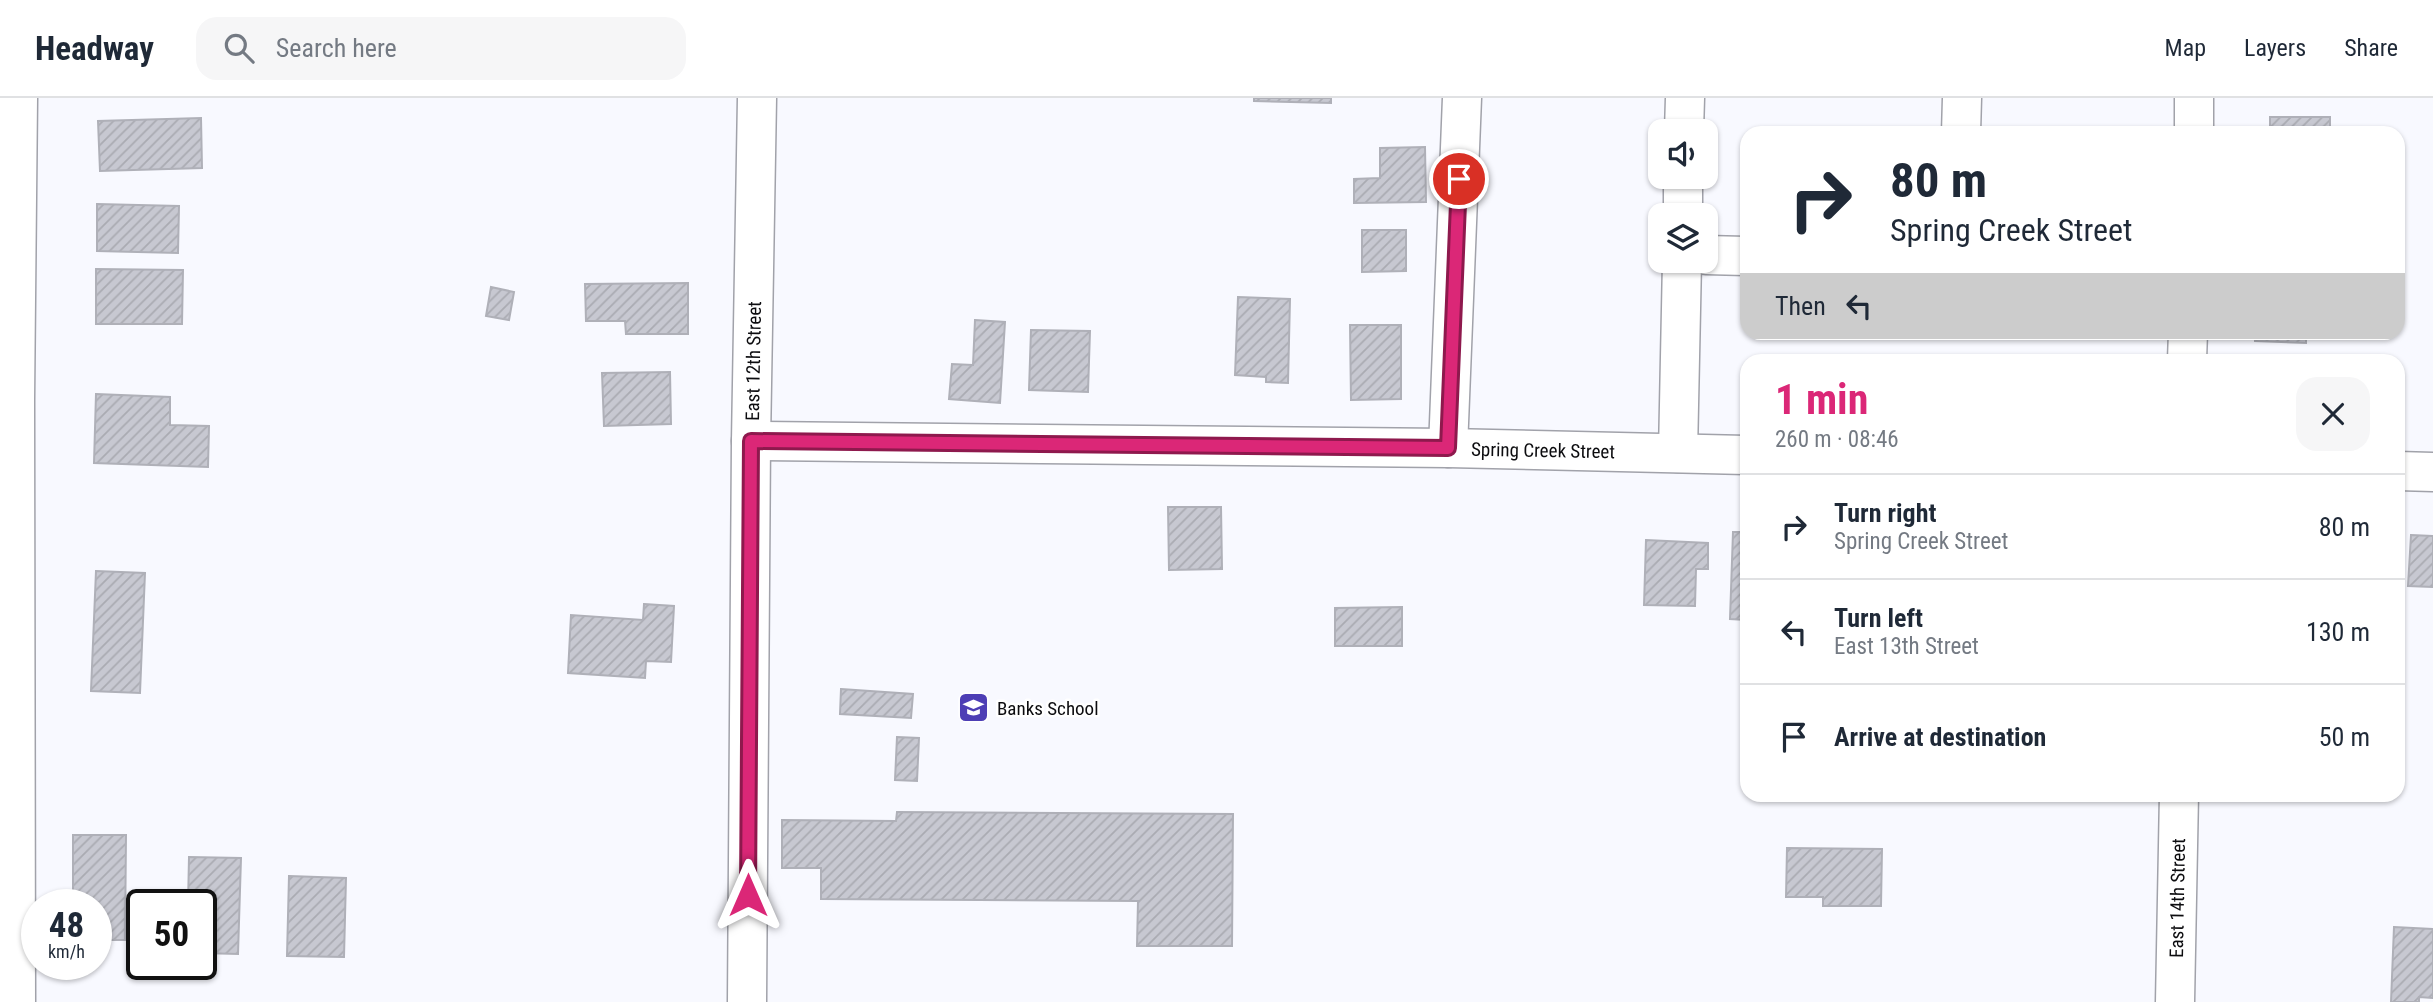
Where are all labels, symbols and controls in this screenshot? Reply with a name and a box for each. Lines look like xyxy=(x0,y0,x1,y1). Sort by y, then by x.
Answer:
search box xyxy=(196,17,686,80)
text: Headway xyxy=(35,29,154,68)
icon: search xyxy=(220,29,258,67)
text: Search here xyxy=(276,33,397,63)
text: Map xyxy=(2165,34,2206,62)
text: Layers xyxy=(2244,34,2306,62)
text: Share xyxy=(2344,34,2398,62)
map controls xyxy=(1648,119,1718,273)
button: sound xyxy=(1648,119,1718,189)
pin xyxy=(1429,149,1489,209)
text: 80 m xyxy=(1890,152,1987,209)
icon: right xyxy=(1775,154,1866,245)
icon: arrive xyxy=(1440,160,1478,198)
button: layers xyxy=(1648,203,1718,273)
text: Spring Creek Street xyxy=(1890,211,2132,249)
icon: left xyxy=(1840,287,1878,325)
text: Then xyxy=(1775,291,1826,321)
street label: East 12th Street xyxy=(741,301,766,421)
text: 1 min xyxy=(1775,375,1868,424)
button: close xyxy=(2296,377,2370,451)
text: 260 m · 08:46 xyxy=(1775,426,1899,453)
street label: Spring Creek Street xyxy=(1471,438,1615,463)
text: Turn right xyxy=(1834,498,1936,528)
icon: right xyxy=(1775,508,1813,546)
text: 80 m xyxy=(2319,512,2370,542)
text: Spring Creek Street xyxy=(1834,528,2008,555)
text: Turn left xyxy=(1834,603,1923,633)
icon: left xyxy=(1775,613,1813,651)
text: 130 m xyxy=(2306,617,2370,647)
text: East 13th Street xyxy=(1834,633,1979,660)
school or university icon: Banks School xyxy=(957,691,991,725)
place label: Banks School xyxy=(997,697,1099,720)
icon: arrive xyxy=(1775,718,1813,756)
text: Arrive at destination xyxy=(1834,722,2046,752)
text: 50 m xyxy=(2319,722,2370,752)
street label: East 14th Street xyxy=(2165,838,2190,958)
position arrow xyxy=(711,858,785,932)
speed limit sign: 50 xyxy=(126,889,217,980)
text: 48 xyxy=(49,905,84,946)
text: km/h xyxy=(48,941,85,962)

